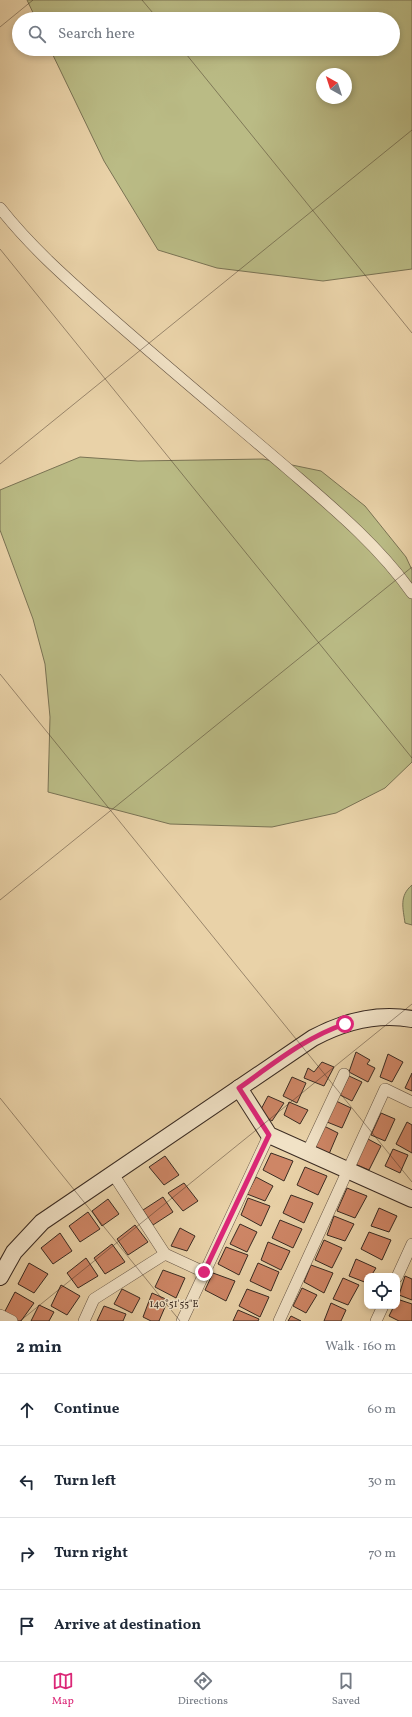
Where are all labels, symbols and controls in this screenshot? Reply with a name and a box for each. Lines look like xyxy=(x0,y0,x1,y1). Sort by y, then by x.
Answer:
search box xyxy=(12,12,400,56)
icon: search xyxy=(26,23,48,45)
text: Search here xyxy=(58,24,135,45)
north arrow xyxy=(316,68,352,104)
route start xyxy=(336,1015,354,1033)
route end xyxy=(195,1263,213,1281)
map controls xyxy=(364,1273,400,1309)
button: locate xyxy=(364,1273,400,1309)
text: 140°51'55"E xyxy=(150,1297,198,1311)
text: 2 min xyxy=(16,1336,62,1359)
text: Walk · 160 m xyxy=(325,1338,396,1356)
icon: ahead xyxy=(16,1399,38,1421)
text: Continue xyxy=(54,1399,119,1420)
text: 60 m xyxy=(368,1401,396,1419)
icon: left xyxy=(16,1471,38,1493)
text: Turn left xyxy=(54,1471,116,1492)
text: 30 m xyxy=(368,1473,396,1491)
icon: right xyxy=(16,1543,38,1565)
text: Turn right xyxy=(54,1543,128,1564)
text: 70 m xyxy=(368,1545,396,1563)
icon: arrive xyxy=(16,1615,38,1637)
text: Arrive at destination xyxy=(54,1615,201,1636)
tab: Map xyxy=(52,1670,74,1709)
tab: Directions xyxy=(178,1670,228,1709)
tab: Saved xyxy=(332,1670,360,1709)

